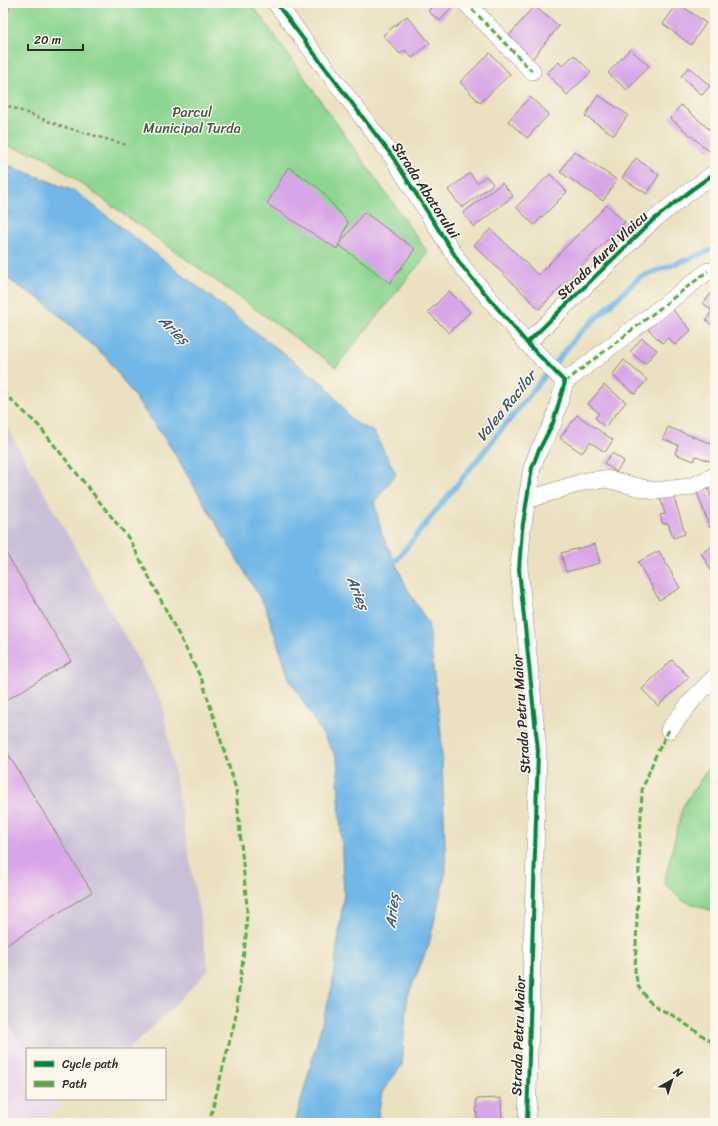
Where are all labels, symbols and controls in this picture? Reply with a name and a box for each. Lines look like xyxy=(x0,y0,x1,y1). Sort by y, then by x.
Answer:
scale bar xyxy=(28,26,83,52)
text: 20 m xyxy=(34,29,61,51)
park label: Parcul Municipal Turda xyxy=(143,100,241,141)
street label: Strada Abatorului xyxy=(385,137,467,245)
street label: Strada Aurel Vlaicu xyxy=(551,204,654,306)
water label: Arieș xyxy=(152,308,197,353)
water label: Valea Racilor xyxy=(469,363,545,447)
water label: Arieș xyxy=(339,571,377,616)
street label: Strada Petru Maior xyxy=(505,652,538,775)
water label: Arieș xyxy=(377,890,407,931)
street label: Strada Petru Maior xyxy=(504,975,533,1096)
legend xyxy=(26,1048,166,1100)
text: Cycle path xyxy=(62,1053,118,1075)
north arrow xyxy=(652,1060,692,1100)
text: N xyxy=(668,1062,687,1083)
text: Path xyxy=(62,1073,87,1095)

